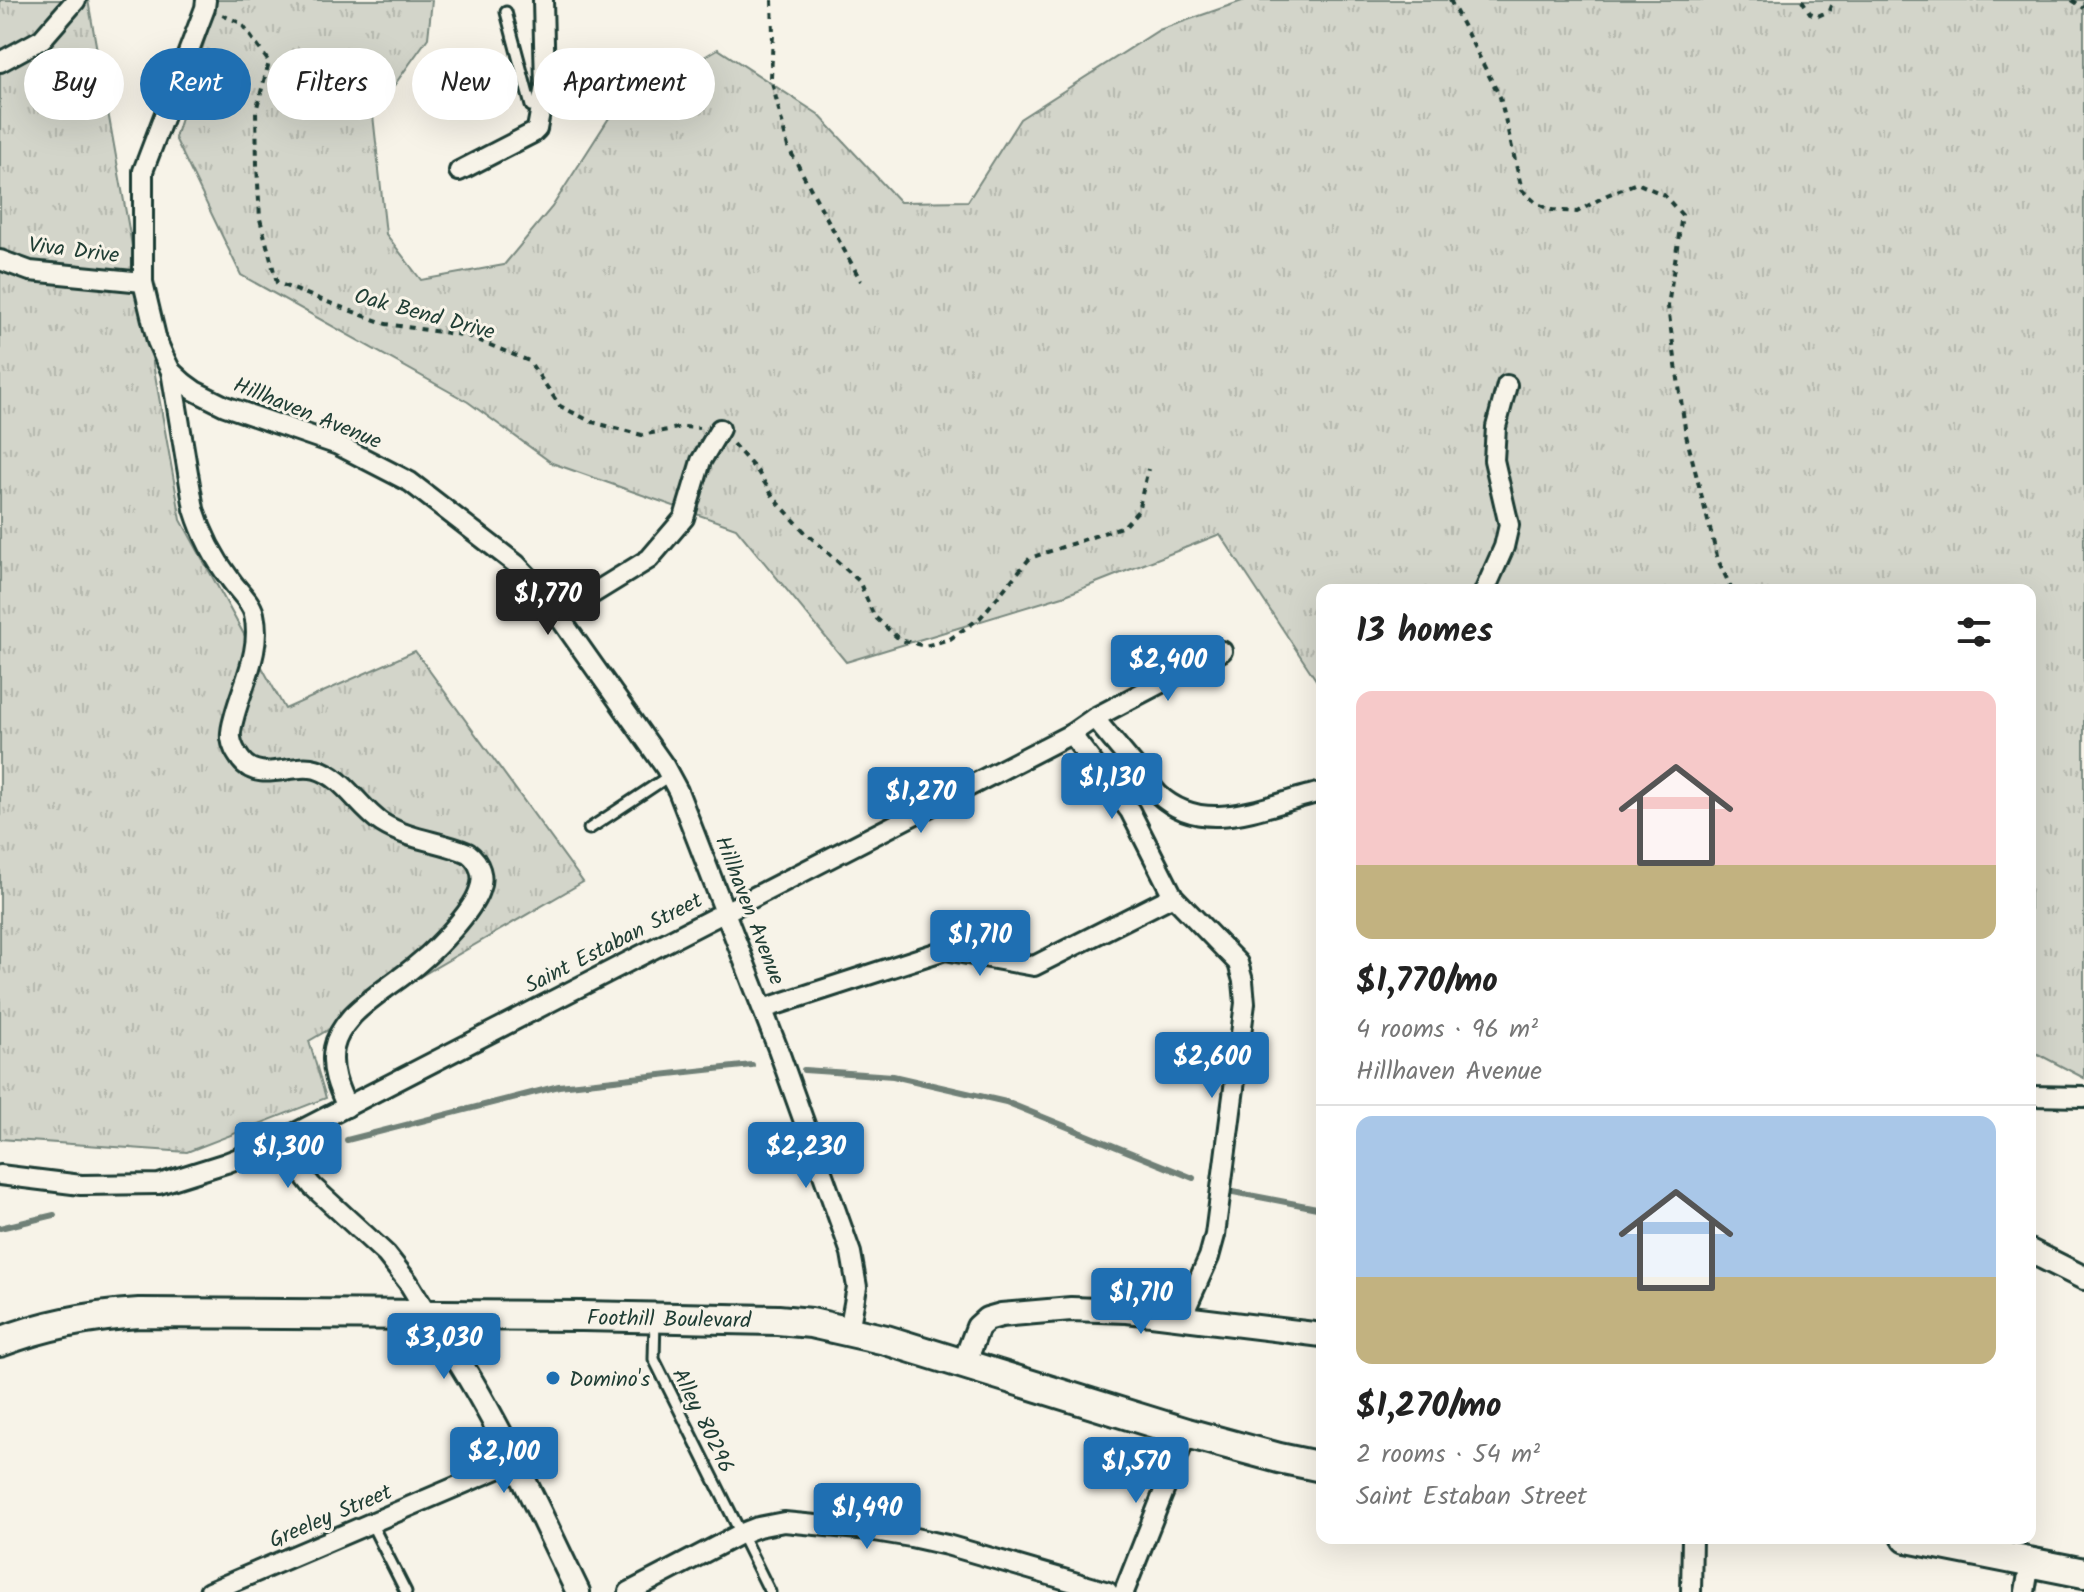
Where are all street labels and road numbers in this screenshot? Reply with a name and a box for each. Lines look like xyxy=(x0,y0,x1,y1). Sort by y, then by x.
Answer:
street label: Viva Drive xyxy=(26,229,121,274)
street label: Oak Bend Drive xyxy=(350,280,499,351)
street label: Hillhaven Avenue xyxy=(228,369,387,460)
street label: Hillhaven Avenue xyxy=(704,831,793,991)
street label: Saint Estaban Street xyxy=(519,884,710,1004)
street label: Foothill Boulevard xyxy=(587,1302,752,1339)
street label: Alley 80296 xyxy=(661,1363,742,1480)
street label: Greeley Street xyxy=(264,1475,398,1559)

